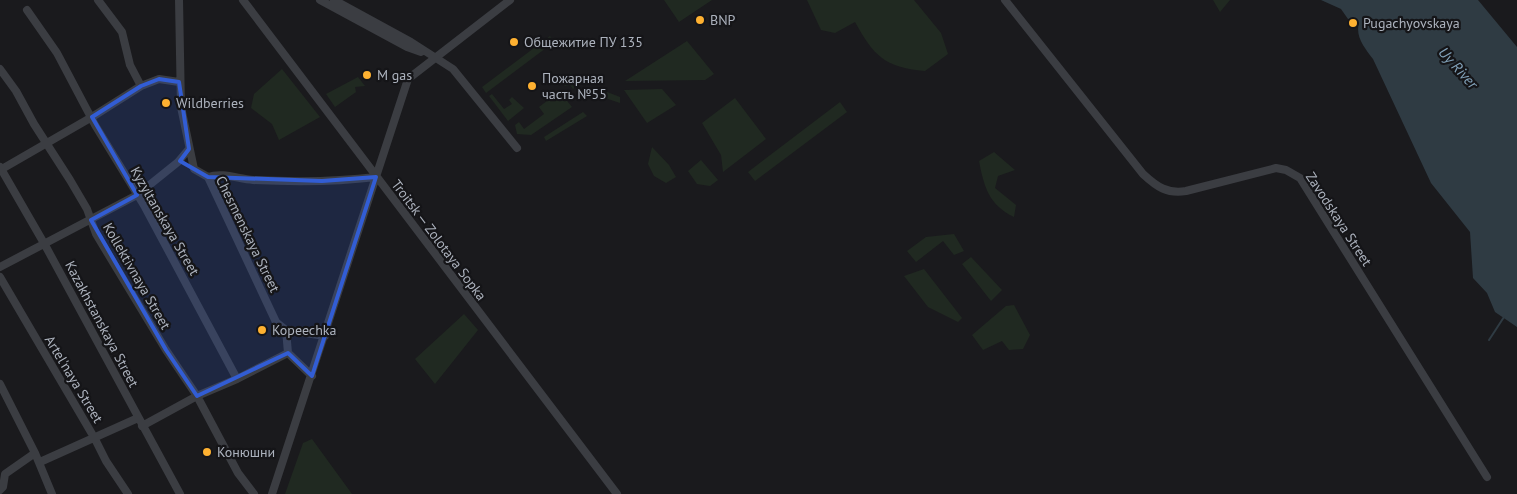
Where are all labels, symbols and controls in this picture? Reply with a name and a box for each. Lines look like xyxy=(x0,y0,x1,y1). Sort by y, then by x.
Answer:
place label: BNP xyxy=(710,11,736,29)
marker: BNP xyxy=(694,14,706,26)
place label: Pugachyovskaya xyxy=(1363,14,1460,32)
marker: Pugachyovskaya xyxy=(1347,17,1359,29)
place label: Общежитие ПУ 135 xyxy=(524,33,643,51)
marker: Общежитие ПУ 135 xyxy=(508,36,520,48)
water label: Uy River xyxy=(1435,43,1483,93)
place label: M gas xyxy=(377,66,412,84)
marker: M gas xyxy=(361,69,373,81)
place label: Пожарная часть №55 xyxy=(542,69,607,103)
marker: Пожарная часть №55 xyxy=(526,80,538,92)
place label: Wildberries xyxy=(176,94,244,112)
marker: Wildberries xyxy=(160,97,172,109)
street label: Kyzyltanskaya Street xyxy=(127,163,204,279)
street label: Zavodskaya Street xyxy=(1302,169,1376,270)
street label: Chesmenskaya Street xyxy=(212,173,284,295)
street label: Troitsk — Zolotaya Sopka xyxy=(388,176,490,304)
street label: Kollektivnaya Street xyxy=(99,219,175,333)
street label: Kazakhstanskaya Street xyxy=(61,258,143,390)
place label: Kopeechka xyxy=(272,321,337,339)
marker: Kopeechka xyxy=(256,324,268,336)
street label: Artel'naya Street xyxy=(41,332,107,426)
place label: Конюшни xyxy=(217,443,275,461)
marker: Конюшни xyxy=(201,446,213,458)

